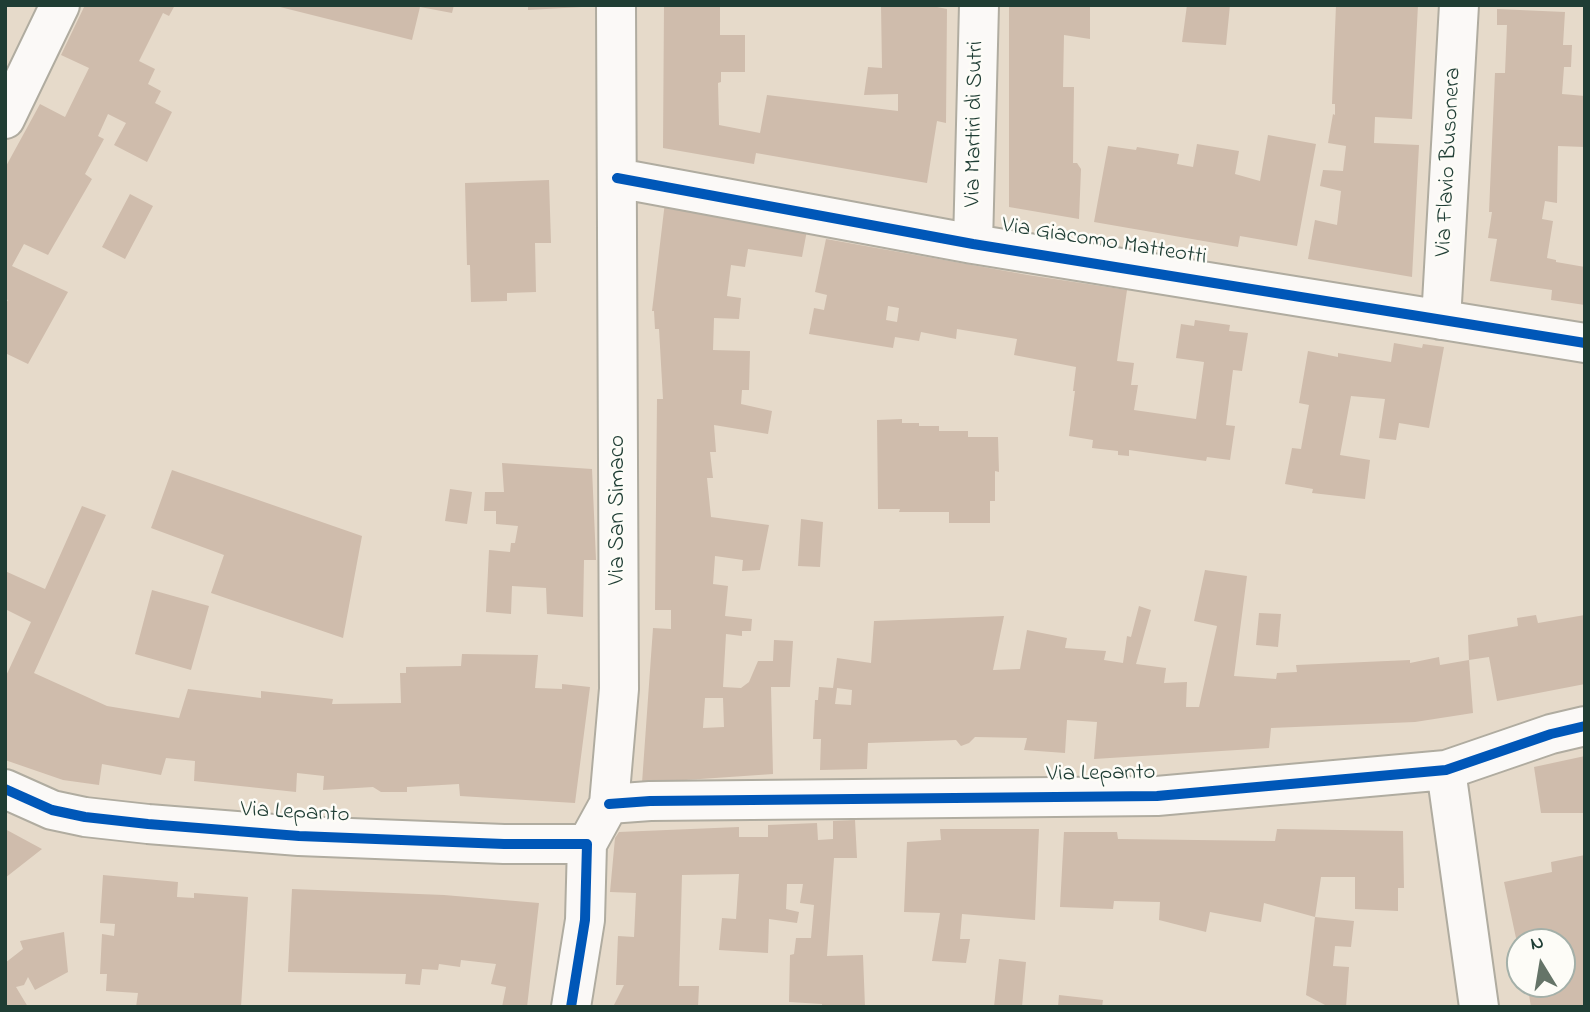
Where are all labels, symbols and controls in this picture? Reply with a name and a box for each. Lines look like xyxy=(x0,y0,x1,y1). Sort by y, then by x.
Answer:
street label: Via Martiri di Sutri xyxy=(961,41,991,207)
street label: Via Flavio Busonera xyxy=(1431,67,1469,257)
street label: Via Giacomo Matteotti xyxy=(1000,213,1208,273)
street label: Via San Simaco xyxy=(605,435,633,585)
street label: Via Lepanto xyxy=(1046,760,1156,790)
street label: Via Lepanto xyxy=(240,797,350,831)
north arrow xyxy=(1506,928,1576,998)
text: N xyxy=(1528,929,1546,958)

